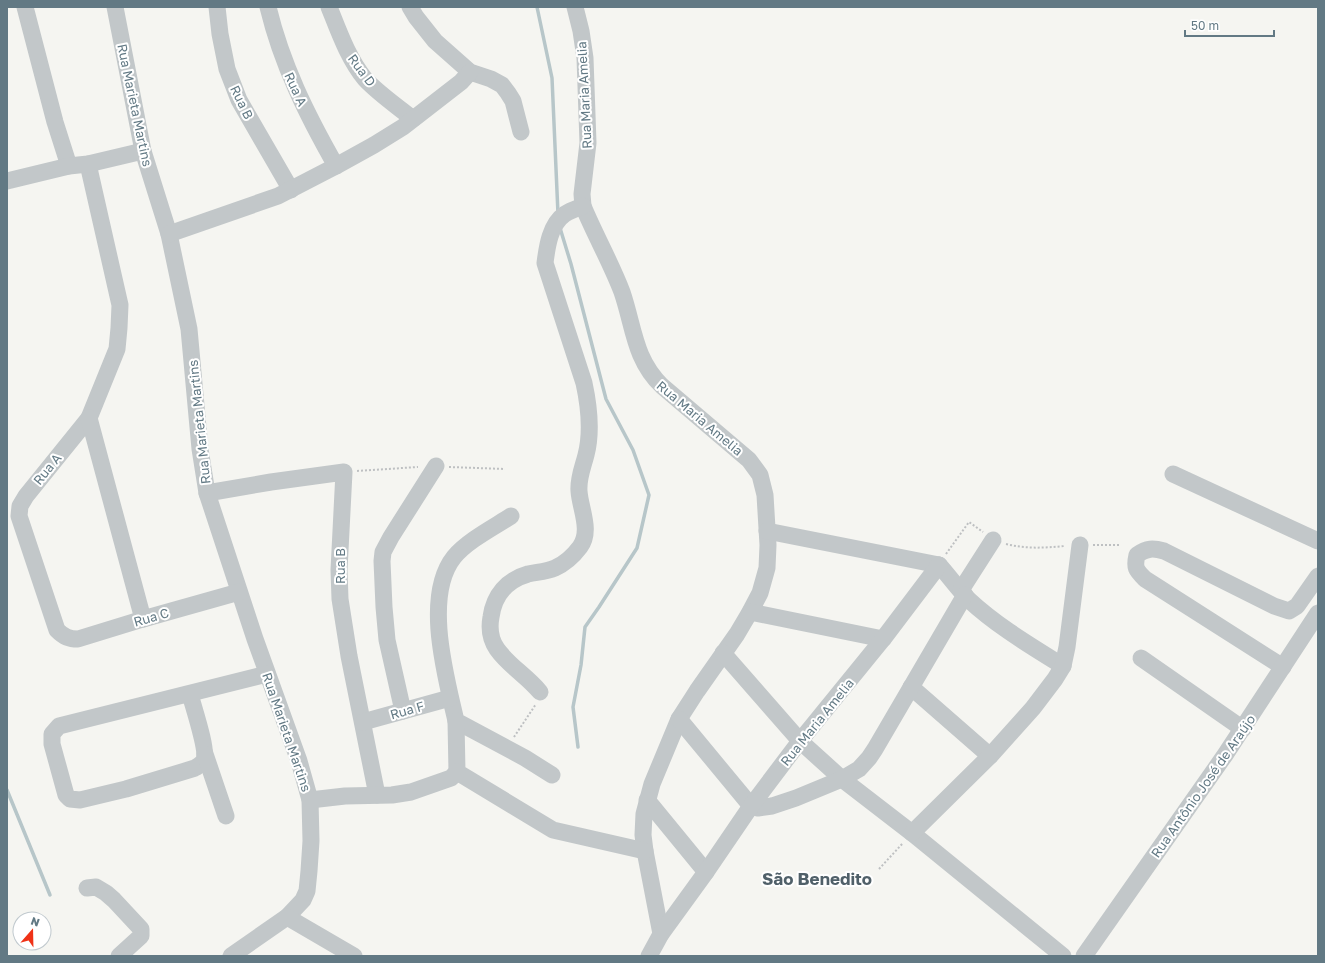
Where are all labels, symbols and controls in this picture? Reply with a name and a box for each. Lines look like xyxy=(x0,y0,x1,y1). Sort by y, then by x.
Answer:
scale bar xyxy=(1185,12,1274,38)
text: 50 m xyxy=(1191,18,1219,33)
street label: Rua Maria Amelia xyxy=(573,41,595,149)
street label: Rua Marieta Martins xyxy=(114,42,156,168)
street label: Rua D xyxy=(345,51,379,89)
street label: Rua A xyxy=(281,69,311,109)
street label: Rua B xyxy=(227,82,257,122)
street label: Rua Marieta Martins xyxy=(185,359,213,485)
street label: Rua Maria Amelia xyxy=(654,377,746,459)
street label: Rua A xyxy=(30,450,65,488)
street label: Rua B xyxy=(332,548,348,584)
street label: Rua C xyxy=(132,604,171,630)
street label: Rua Marieta Martins xyxy=(259,670,315,794)
street label: Rua Maria Amelia xyxy=(777,675,857,769)
street label: Rua F xyxy=(388,697,426,722)
street label: Rua Antônio José de Araújo xyxy=(1147,711,1259,861)
district label: São Benedito xyxy=(762,868,872,889)
north arrow xyxy=(12,911,52,951)
text: N xyxy=(29,914,42,929)

